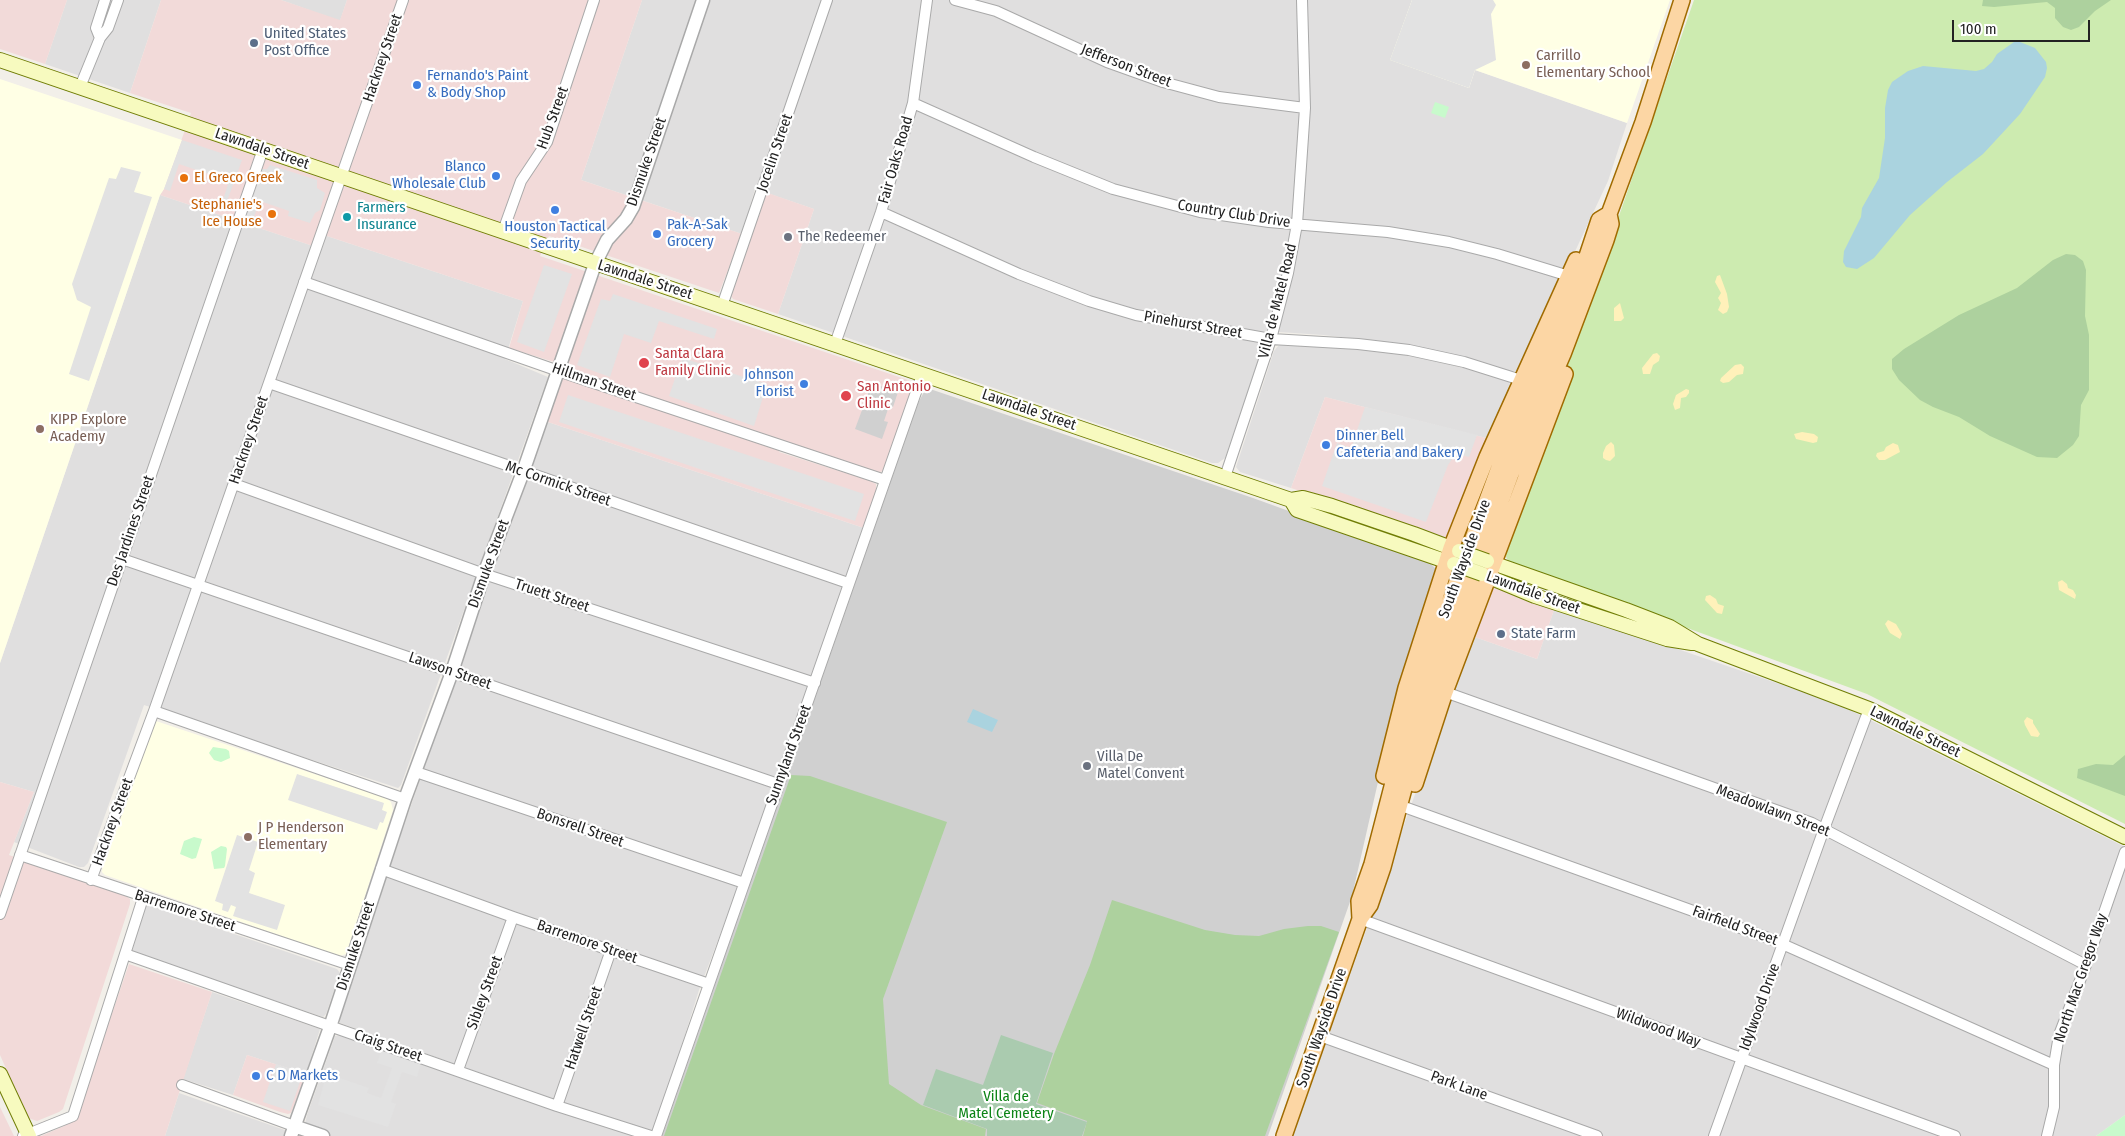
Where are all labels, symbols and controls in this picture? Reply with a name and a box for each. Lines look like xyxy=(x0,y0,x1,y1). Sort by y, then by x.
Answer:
scale bar xyxy=(1955,10,2092,42)
street label: Hackney Street xyxy=(359,11,407,105)
text: 100 m xyxy=(1960,20,1997,38)
place label: United States Post Office xyxy=(264,25,346,60)
marker: United States Post Office xyxy=(248,37,260,49)
street label: Jefferson Street xyxy=(1078,40,1174,92)
place label: Carrillo Elementary School xyxy=(1536,47,1650,82)
marker: Carrillo Elementary School xyxy=(1520,59,1532,71)
place label: Fernando's Paint & Body Shop xyxy=(427,67,528,102)
marker: Fernando's Paint & Body Shop xyxy=(411,79,423,91)
street label: Hub Street xyxy=(533,84,573,152)
street label: Jocelin Street xyxy=(753,111,797,195)
street label: Fair Oaks Road xyxy=(875,114,917,206)
street label: Dismuke Street xyxy=(623,115,671,209)
street label: Lawndale Street xyxy=(213,124,311,174)
place label: Blanco Wholesale Club xyxy=(392,158,486,193)
place label: El Greco Greek xyxy=(194,169,282,187)
marker: Blanco Wholesale Club xyxy=(490,170,502,182)
marker: El Greco Greek xyxy=(178,172,190,184)
place label: Stephanie's Ice House xyxy=(191,196,262,231)
street label: Country Club Drive xyxy=(1176,196,1292,232)
place label: Farmers Insurance xyxy=(357,199,417,234)
marker: Houston Tactical Security xyxy=(549,204,561,216)
marker: Stephanie's Ice House xyxy=(266,208,278,220)
marker: Farmers Insurance xyxy=(341,211,353,223)
place label: Pak-A-Sak Grocery xyxy=(667,216,728,251)
place label: Houston Tactical Security xyxy=(504,218,606,253)
marker: Pak-A-Sak Grocery xyxy=(651,228,663,240)
place label: The Redeemer xyxy=(798,228,886,246)
marker: The Redeemer xyxy=(782,231,794,243)
street label: Villa de Matel Road xyxy=(1255,242,1301,360)
street label: Lawndale Street xyxy=(595,256,695,304)
street label: Pinehurst Street xyxy=(1142,308,1244,342)
place label: Santa Clara Family Clinic xyxy=(655,345,731,380)
marker: Santa Clara Family Clinic xyxy=(637,356,651,370)
street label: Hillman Street xyxy=(549,359,639,405)
place label: Johnson Florist xyxy=(744,366,794,401)
marker: Johnson Florist xyxy=(798,378,810,390)
place label: San Antonio Clinic xyxy=(857,378,931,413)
street label: Lawndale Street xyxy=(980,385,1078,435)
marker: San Antonio Clinic xyxy=(839,389,853,403)
street label: Hackney Street xyxy=(225,393,273,487)
place label: KIPP Explore Academy xyxy=(50,411,127,446)
marker: KIPP Explore Academy xyxy=(34,423,46,435)
place label: Dinner Bell Cafeteria and Bakery xyxy=(1336,427,1463,462)
marker: Dinner Bell Cafeteria and Bakery xyxy=(1320,439,1332,451)
street label: Mc Cormick Street xyxy=(503,458,613,510)
street label: Des Jardines Street xyxy=(104,473,158,589)
street label: South Wayside Drive xyxy=(1435,497,1495,621)
street label: Dismuke Street xyxy=(465,517,513,611)
street label: Lawndale Street xyxy=(1484,568,1582,618)
street label: Truett Street xyxy=(513,576,591,616)
place label: State Farm xyxy=(1511,625,1576,643)
marker: State Farm xyxy=(1495,628,1507,640)
street label: Lawson Street xyxy=(406,648,494,694)
street label: Sunnyland Street xyxy=(763,702,815,808)
street label: Lawndale Street xyxy=(1867,702,1963,762)
place label: Villa De Matel Convent xyxy=(1097,748,1184,783)
marker: Villa De Matel Convent xyxy=(1081,760,1093,772)
street label: Hackney Street xyxy=(89,776,137,868)
street label: Meadowlawn Street xyxy=(1714,781,1832,841)
street label: Bonsrell Street xyxy=(534,805,626,851)
place label: J P Henderson Elementary xyxy=(258,819,344,854)
marker: J P Henderson Elementary xyxy=(242,831,254,843)
street label: Barremore Street xyxy=(132,886,238,936)
street label: Dismuke Street xyxy=(333,899,379,993)
street label: Fairfield Street xyxy=(1690,902,1780,950)
street label: North Mac Gregor Way xyxy=(2050,911,2112,1045)
street label: Barremore Street xyxy=(534,916,640,968)
street label: Sibley Street xyxy=(463,953,507,1033)
street label: Idylwood Drive xyxy=(1736,961,1784,1053)
street label: South Wayside Drive xyxy=(1293,966,1351,1090)
street label: Hatwell Street xyxy=(561,984,607,1072)
street label: Wildwood Way xyxy=(1613,1004,1703,1052)
street label: Craig Street xyxy=(352,1026,424,1066)
place label: C D Markets xyxy=(266,1067,338,1085)
street label: Park Lane xyxy=(1428,1067,1490,1105)
marker: C D Markets xyxy=(250,1070,262,1082)
park label: Villa de Matel Cemetery xyxy=(958,1088,1054,1123)

